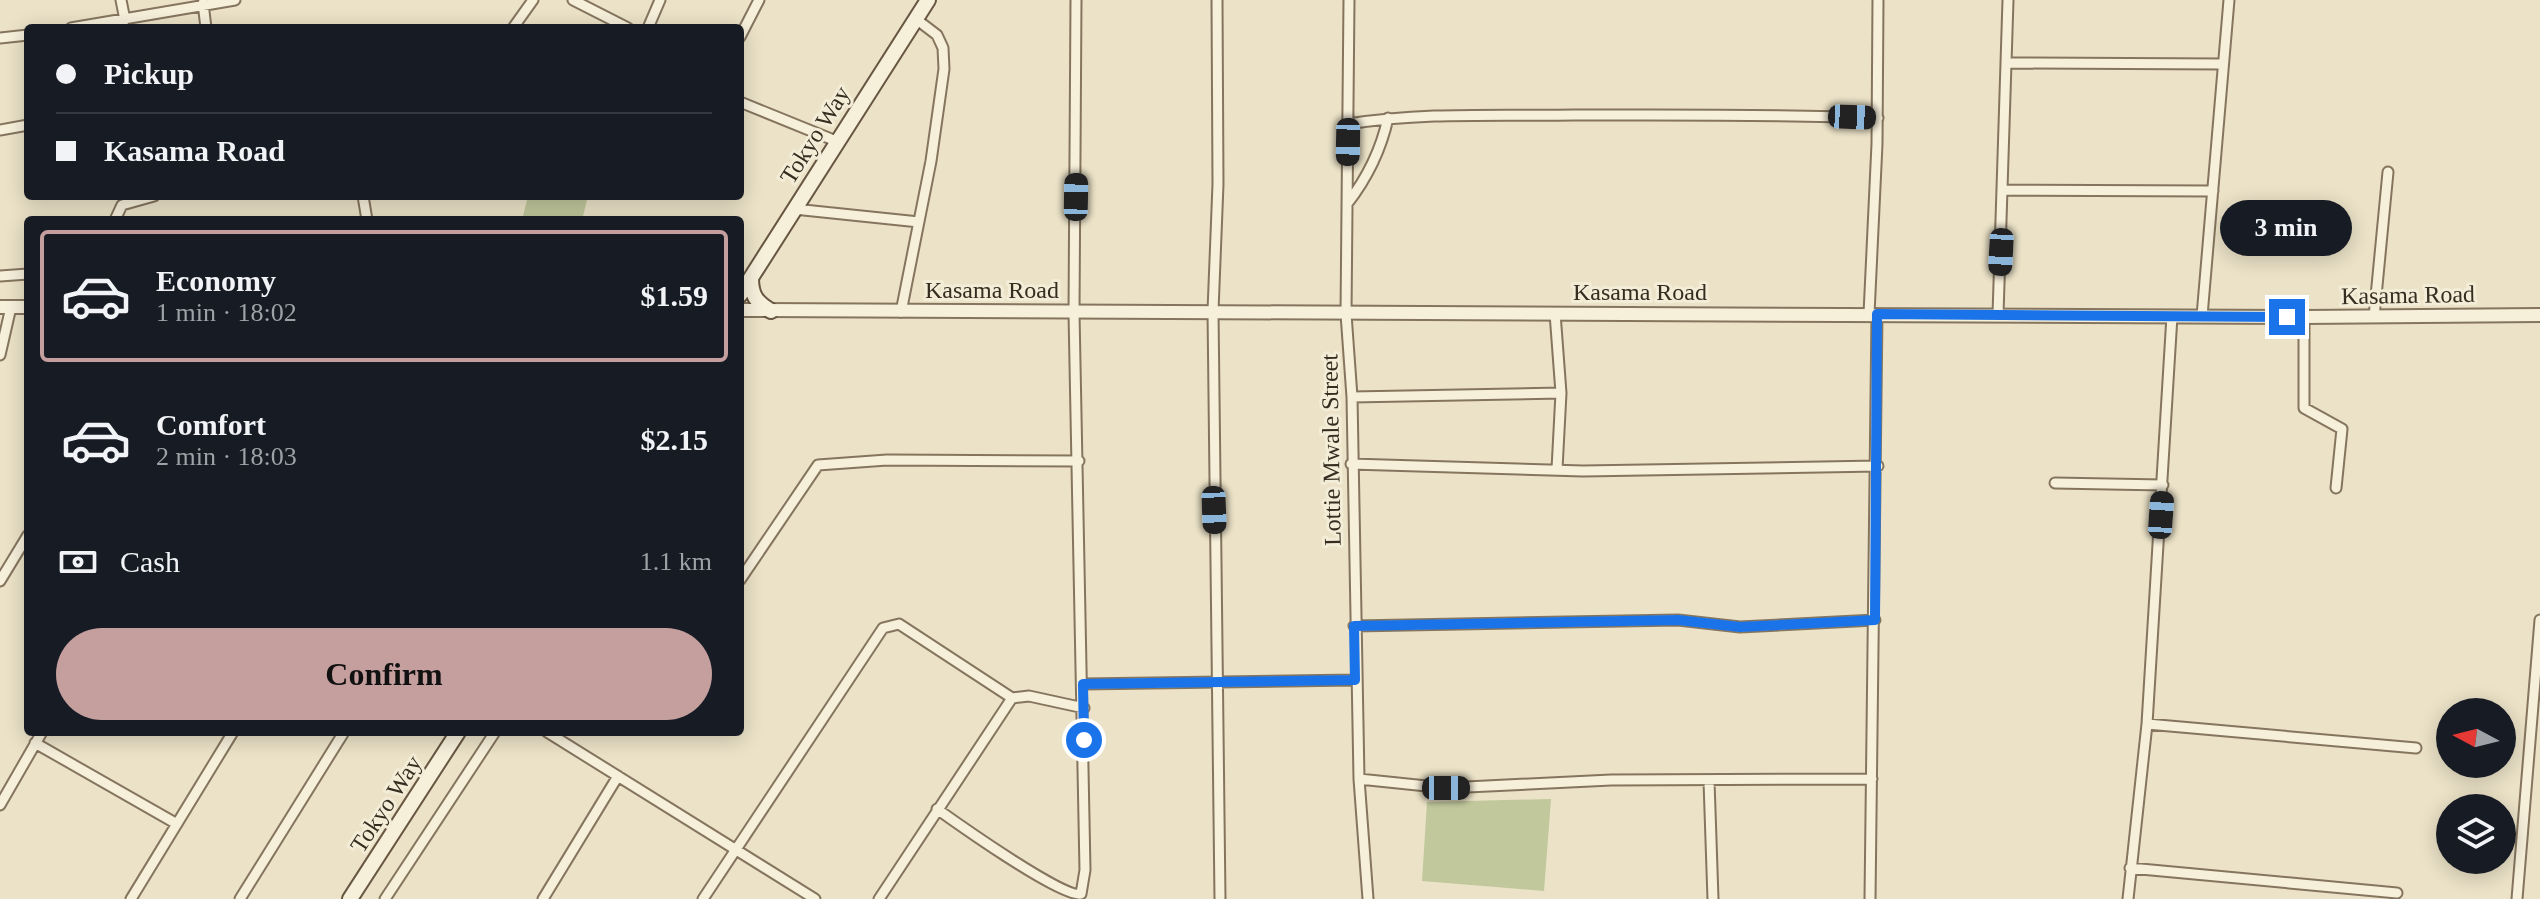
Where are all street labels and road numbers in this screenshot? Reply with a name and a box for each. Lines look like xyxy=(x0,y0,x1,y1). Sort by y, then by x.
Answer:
street label: Tokyo Way xyxy=(775,81,855,189)
street label: Kasama Road xyxy=(925,277,1059,303)
street label: Kasama Road xyxy=(1573,279,1707,305)
street label: Kasama Road xyxy=(2341,281,2475,309)
street label: Lottie Mwale Street xyxy=(1316,353,1346,546)
street label: Tokyo Way xyxy=(345,751,427,857)

